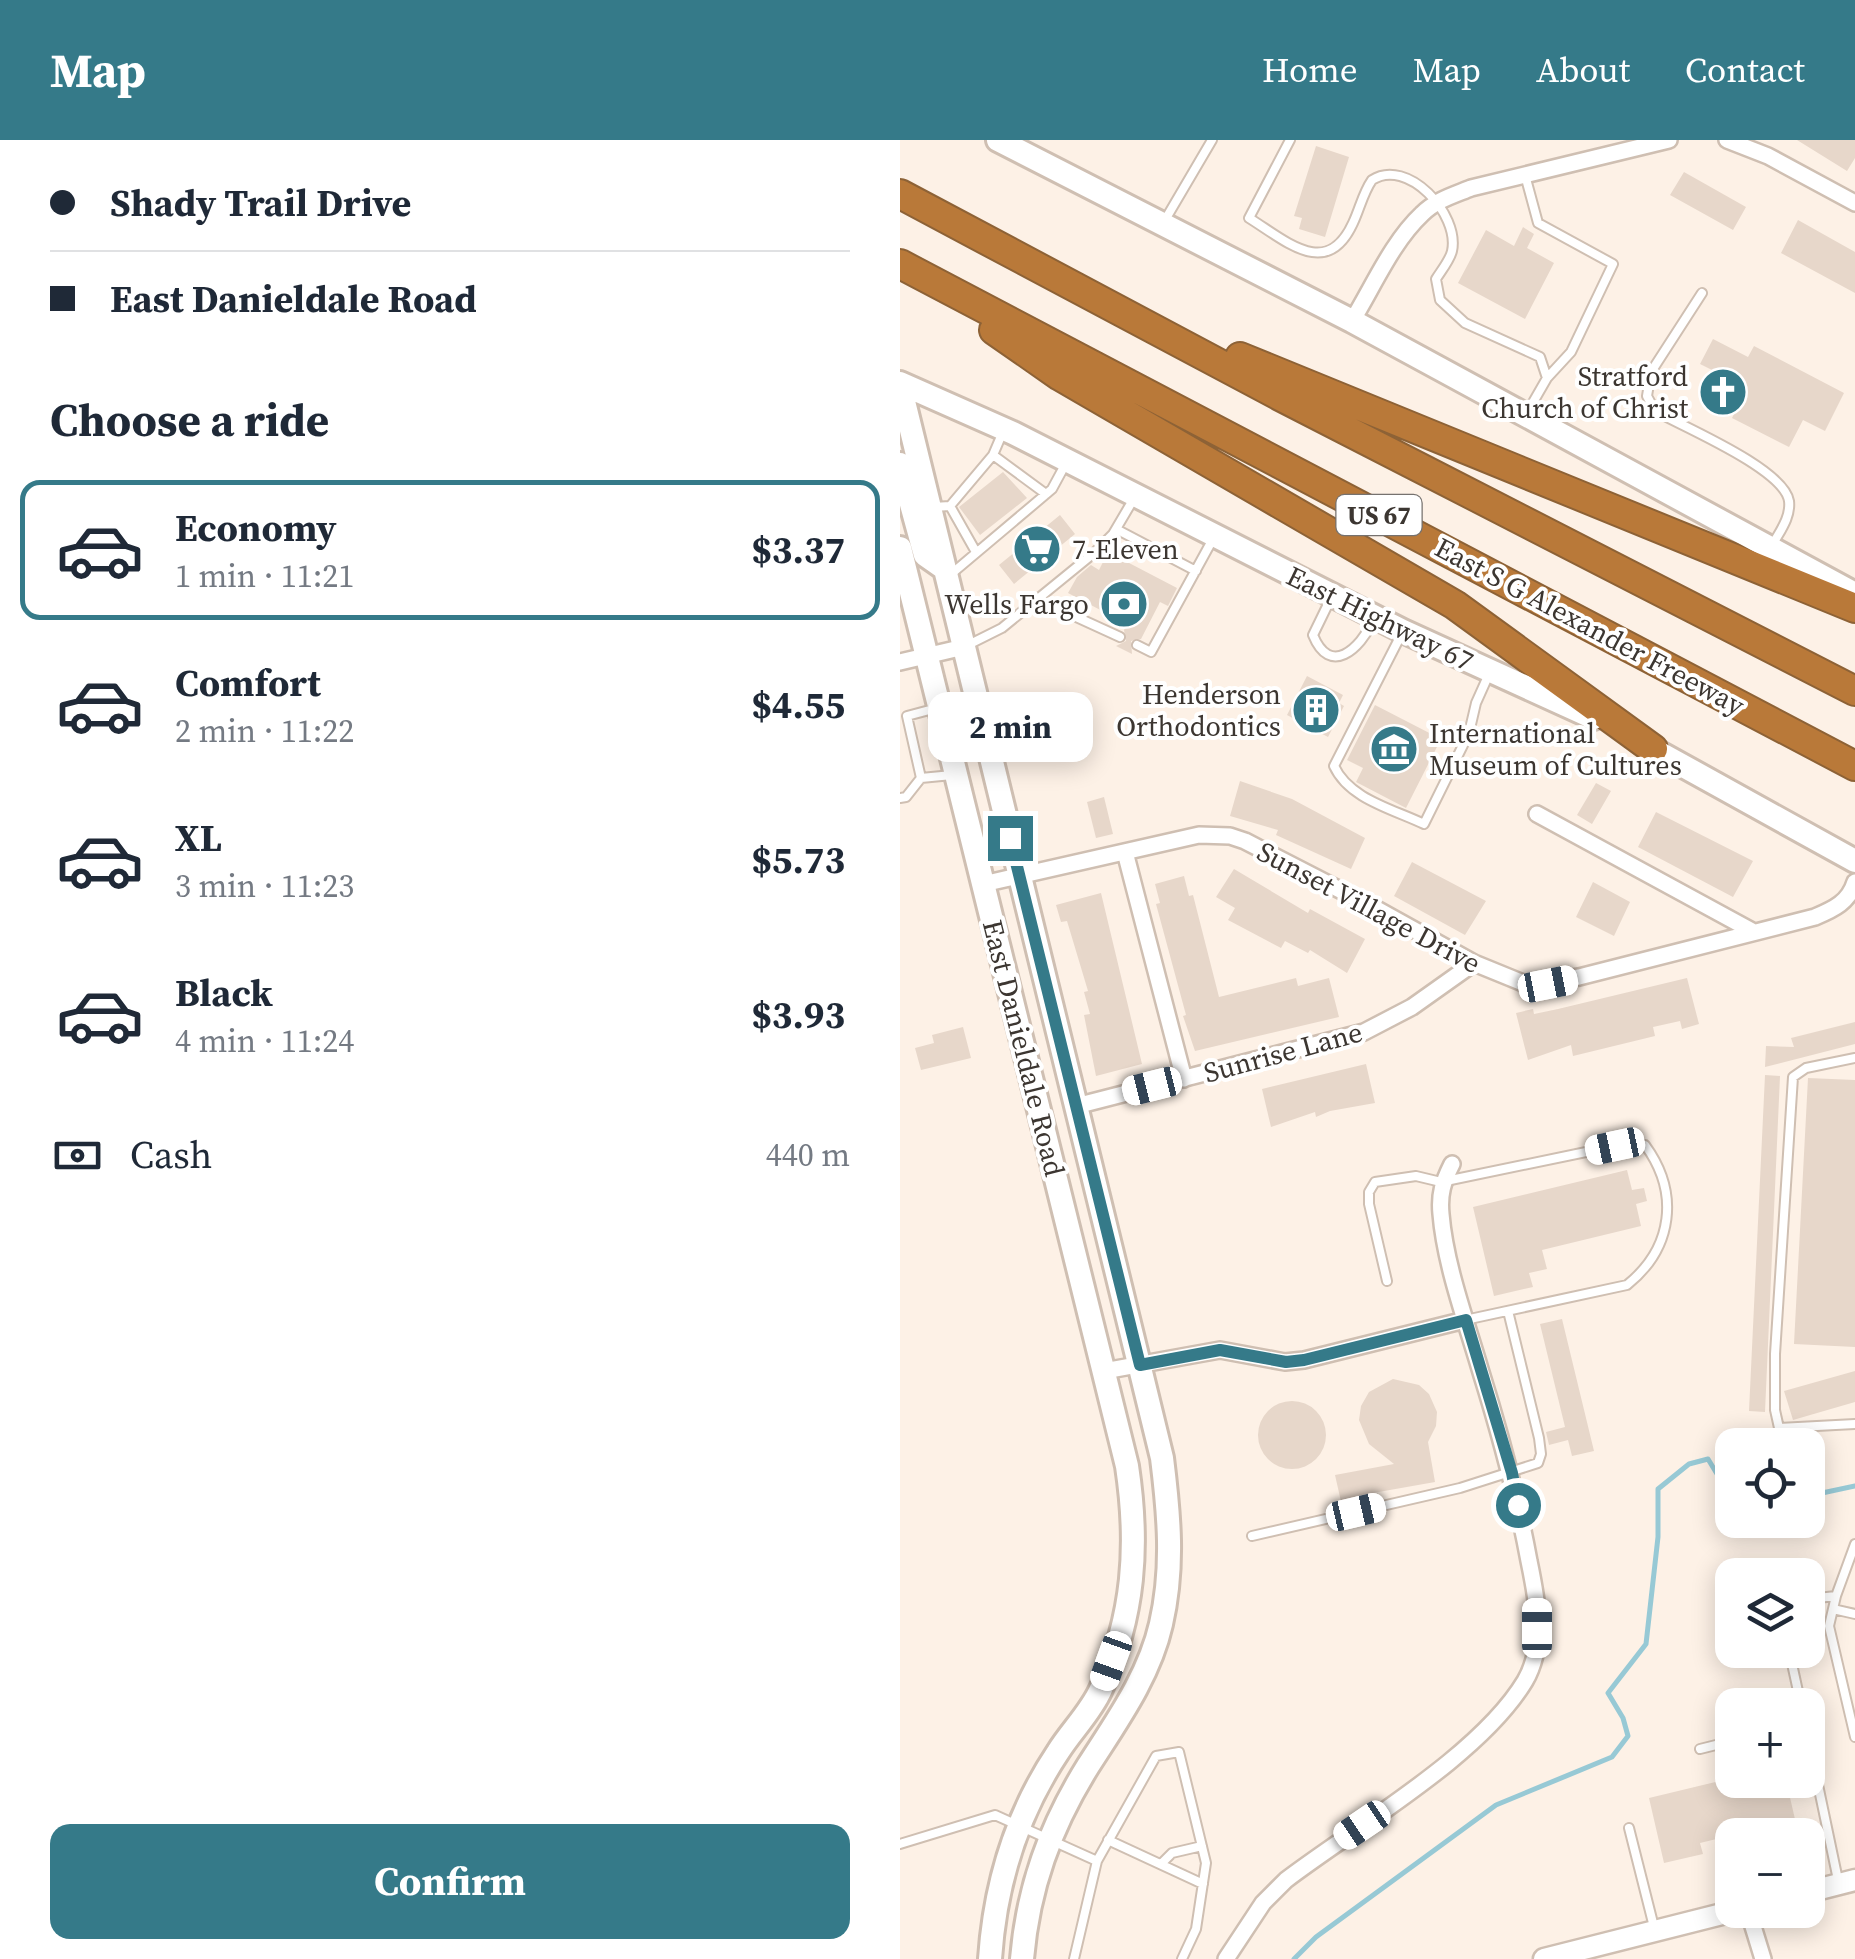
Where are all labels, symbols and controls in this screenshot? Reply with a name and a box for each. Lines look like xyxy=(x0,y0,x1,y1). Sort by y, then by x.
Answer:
text: Map xyxy=(50,37,146,103)
text: Home xyxy=(1262,46,1358,94)
text: Map xyxy=(1413,46,1481,94)
text: About xyxy=(1536,46,1630,94)
text: Contact xyxy=(1685,46,1805,94)
text: Shady Trail Drive xyxy=(110,177,411,229)
text: East Danieldale Road xyxy=(110,273,477,325)
place label: Stratford Church of Christ xyxy=(1481,357,1689,427)
church icon: Stratford Church of Christ xyxy=(1697,366,1749,418)
text: Choose a ride xyxy=(50,389,329,451)
road number: US 67 xyxy=(1336,495,1422,535)
text: Economy xyxy=(175,502,337,554)
icon: car xyxy=(55,505,145,595)
supermarket icon: 7-Eleven xyxy=(1011,523,1063,575)
text: $3.37 xyxy=(751,524,845,576)
street label: East S G Alexander Freeway xyxy=(1429,528,1752,724)
place label: 7-Eleven xyxy=(1072,530,1179,568)
text: 1 min · 11:21 xyxy=(175,554,354,598)
street label: East Highway 67 xyxy=(1280,556,1480,680)
bank icon: Wells Fargo xyxy=(1098,578,1150,630)
place label: Wells Fargo xyxy=(944,585,1089,623)
text: Comfort xyxy=(175,657,321,709)
icon: car xyxy=(55,660,145,750)
place label: Henderson Orthodontics xyxy=(1116,675,1281,745)
text: $4.55 xyxy=(751,679,845,731)
building icon: Henderson Orthodontics xyxy=(1290,684,1342,736)
callout: 2 min xyxy=(928,693,1092,763)
text: 2 min xyxy=(969,705,1052,749)
text: 2 min · 11:22 xyxy=(175,709,354,753)
place label: International Museum of Cultures xyxy=(1429,714,1682,784)
museum icon: International Museum of Cultures xyxy=(1368,723,1420,775)
text: XL xyxy=(175,812,222,864)
icon: car xyxy=(55,815,145,905)
route end xyxy=(988,816,1033,861)
street label: Sunset Village Drive xyxy=(1251,832,1487,982)
text: $5.73 xyxy=(751,834,845,886)
text: 3 min · 11:23 xyxy=(175,864,354,908)
street label: East Danieldale Road xyxy=(974,916,1074,1180)
car xyxy=(1516,964,1580,1004)
text: Black xyxy=(175,967,273,1019)
icon: car xyxy=(55,970,145,1060)
text: $3.93 xyxy=(751,989,845,1041)
street label: Sunrise Lane xyxy=(1200,1013,1366,1091)
text: 4 min · 11:24 xyxy=(175,1019,354,1063)
car xyxy=(1119,1064,1185,1108)
car xyxy=(1583,1125,1647,1167)
icon: cash xyxy=(50,1128,105,1183)
text: Cash xyxy=(130,1129,212,1181)
text: 440 m xyxy=(766,1133,850,1177)
map controls xyxy=(1715,1428,1825,1928)
button: locate xyxy=(1715,1428,1825,1538)
route start xyxy=(1496,1483,1541,1528)
car xyxy=(1323,1491,1389,1533)
button: layers xyxy=(1715,1558,1825,1668)
car xyxy=(1522,1598,1552,1658)
car xyxy=(1087,1628,1135,1694)
button: + xyxy=(1715,1688,1825,1798)
car xyxy=(1329,1796,1395,1854)
button: − xyxy=(1715,1818,1825,1928)
button: Confirm xyxy=(50,1824,850,1939)

